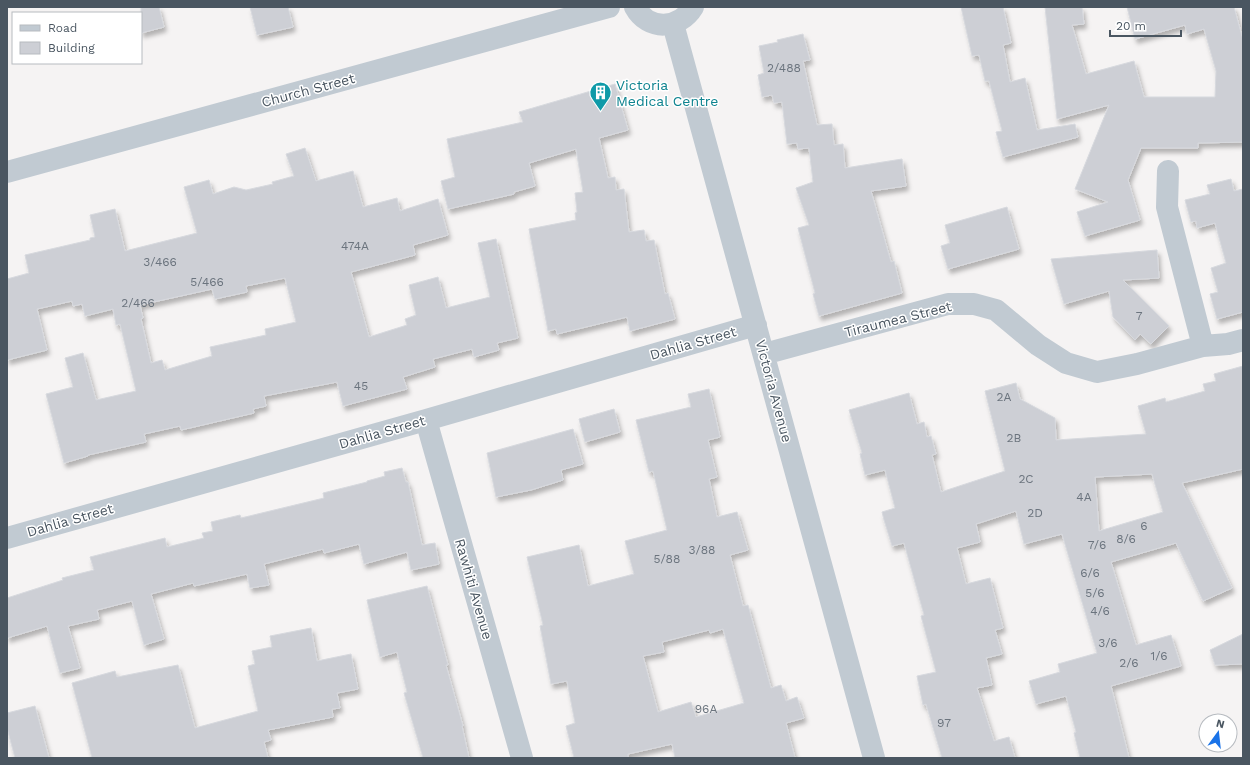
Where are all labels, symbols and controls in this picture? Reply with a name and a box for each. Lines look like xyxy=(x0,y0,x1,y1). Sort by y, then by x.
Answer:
legend xyxy=(12,12,142,64)
scale bar xyxy=(1110,12,1181,38)
text: 20 m xyxy=(1116,19,1146,33)
text: Road xyxy=(48,21,77,35)
text: Building xyxy=(48,41,95,55)
house number: 2/488 xyxy=(767,61,801,75)
street label: Church Street xyxy=(260,70,356,110)
place label: Victoria Medical Centre xyxy=(616,77,718,109)
building icon: Victoria Medical Centre xyxy=(588,80,614,113)
house number: 474A xyxy=(341,239,369,253)
house number: 3/466 xyxy=(143,255,177,269)
house number: 5/466 xyxy=(190,275,224,289)
house number: 2/466 xyxy=(121,296,155,310)
street label: Tiraumea Street xyxy=(843,298,953,340)
house number: 7 xyxy=(1136,309,1143,323)
street label: Dahlia Street xyxy=(648,323,738,363)
street label: Victoria Avenue xyxy=(753,338,795,444)
house number: 45 xyxy=(354,379,368,393)
house number: 2A xyxy=(997,390,1012,404)
street label: Dahlia Street xyxy=(337,412,427,452)
house number: 2B xyxy=(1007,431,1022,445)
house number: 2C xyxy=(1018,472,1034,486)
house number: 4A xyxy=(1076,490,1092,504)
street label: Dahlia Street xyxy=(25,500,115,540)
house number: 2D xyxy=(1027,506,1043,520)
house number: 6 xyxy=(1140,519,1148,533)
house number: 8/6 xyxy=(1116,532,1136,546)
street label: Rawhiti Avenue xyxy=(452,537,496,641)
house number: 7/6 xyxy=(1088,538,1106,552)
house number: 3/88 xyxy=(689,543,715,557)
house number: 5/88 xyxy=(654,552,680,566)
house number: 6/6 xyxy=(1080,566,1100,580)
house number: 5/6 xyxy=(1085,586,1105,600)
house number: 4/6 xyxy=(1090,604,1110,618)
house number: 3/6 xyxy=(1098,636,1118,650)
house number: 1/6 xyxy=(1150,649,1168,663)
house number: 2/6 xyxy=(1119,656,1139,670)
house number: 96A xyxy=(695,702,717,716)
north arrow xyxy=(1198,713,1238,753)
house number: 97 xyxy=(937,716,951,730)
text: N xyxy=(1215,716,1226,731)

